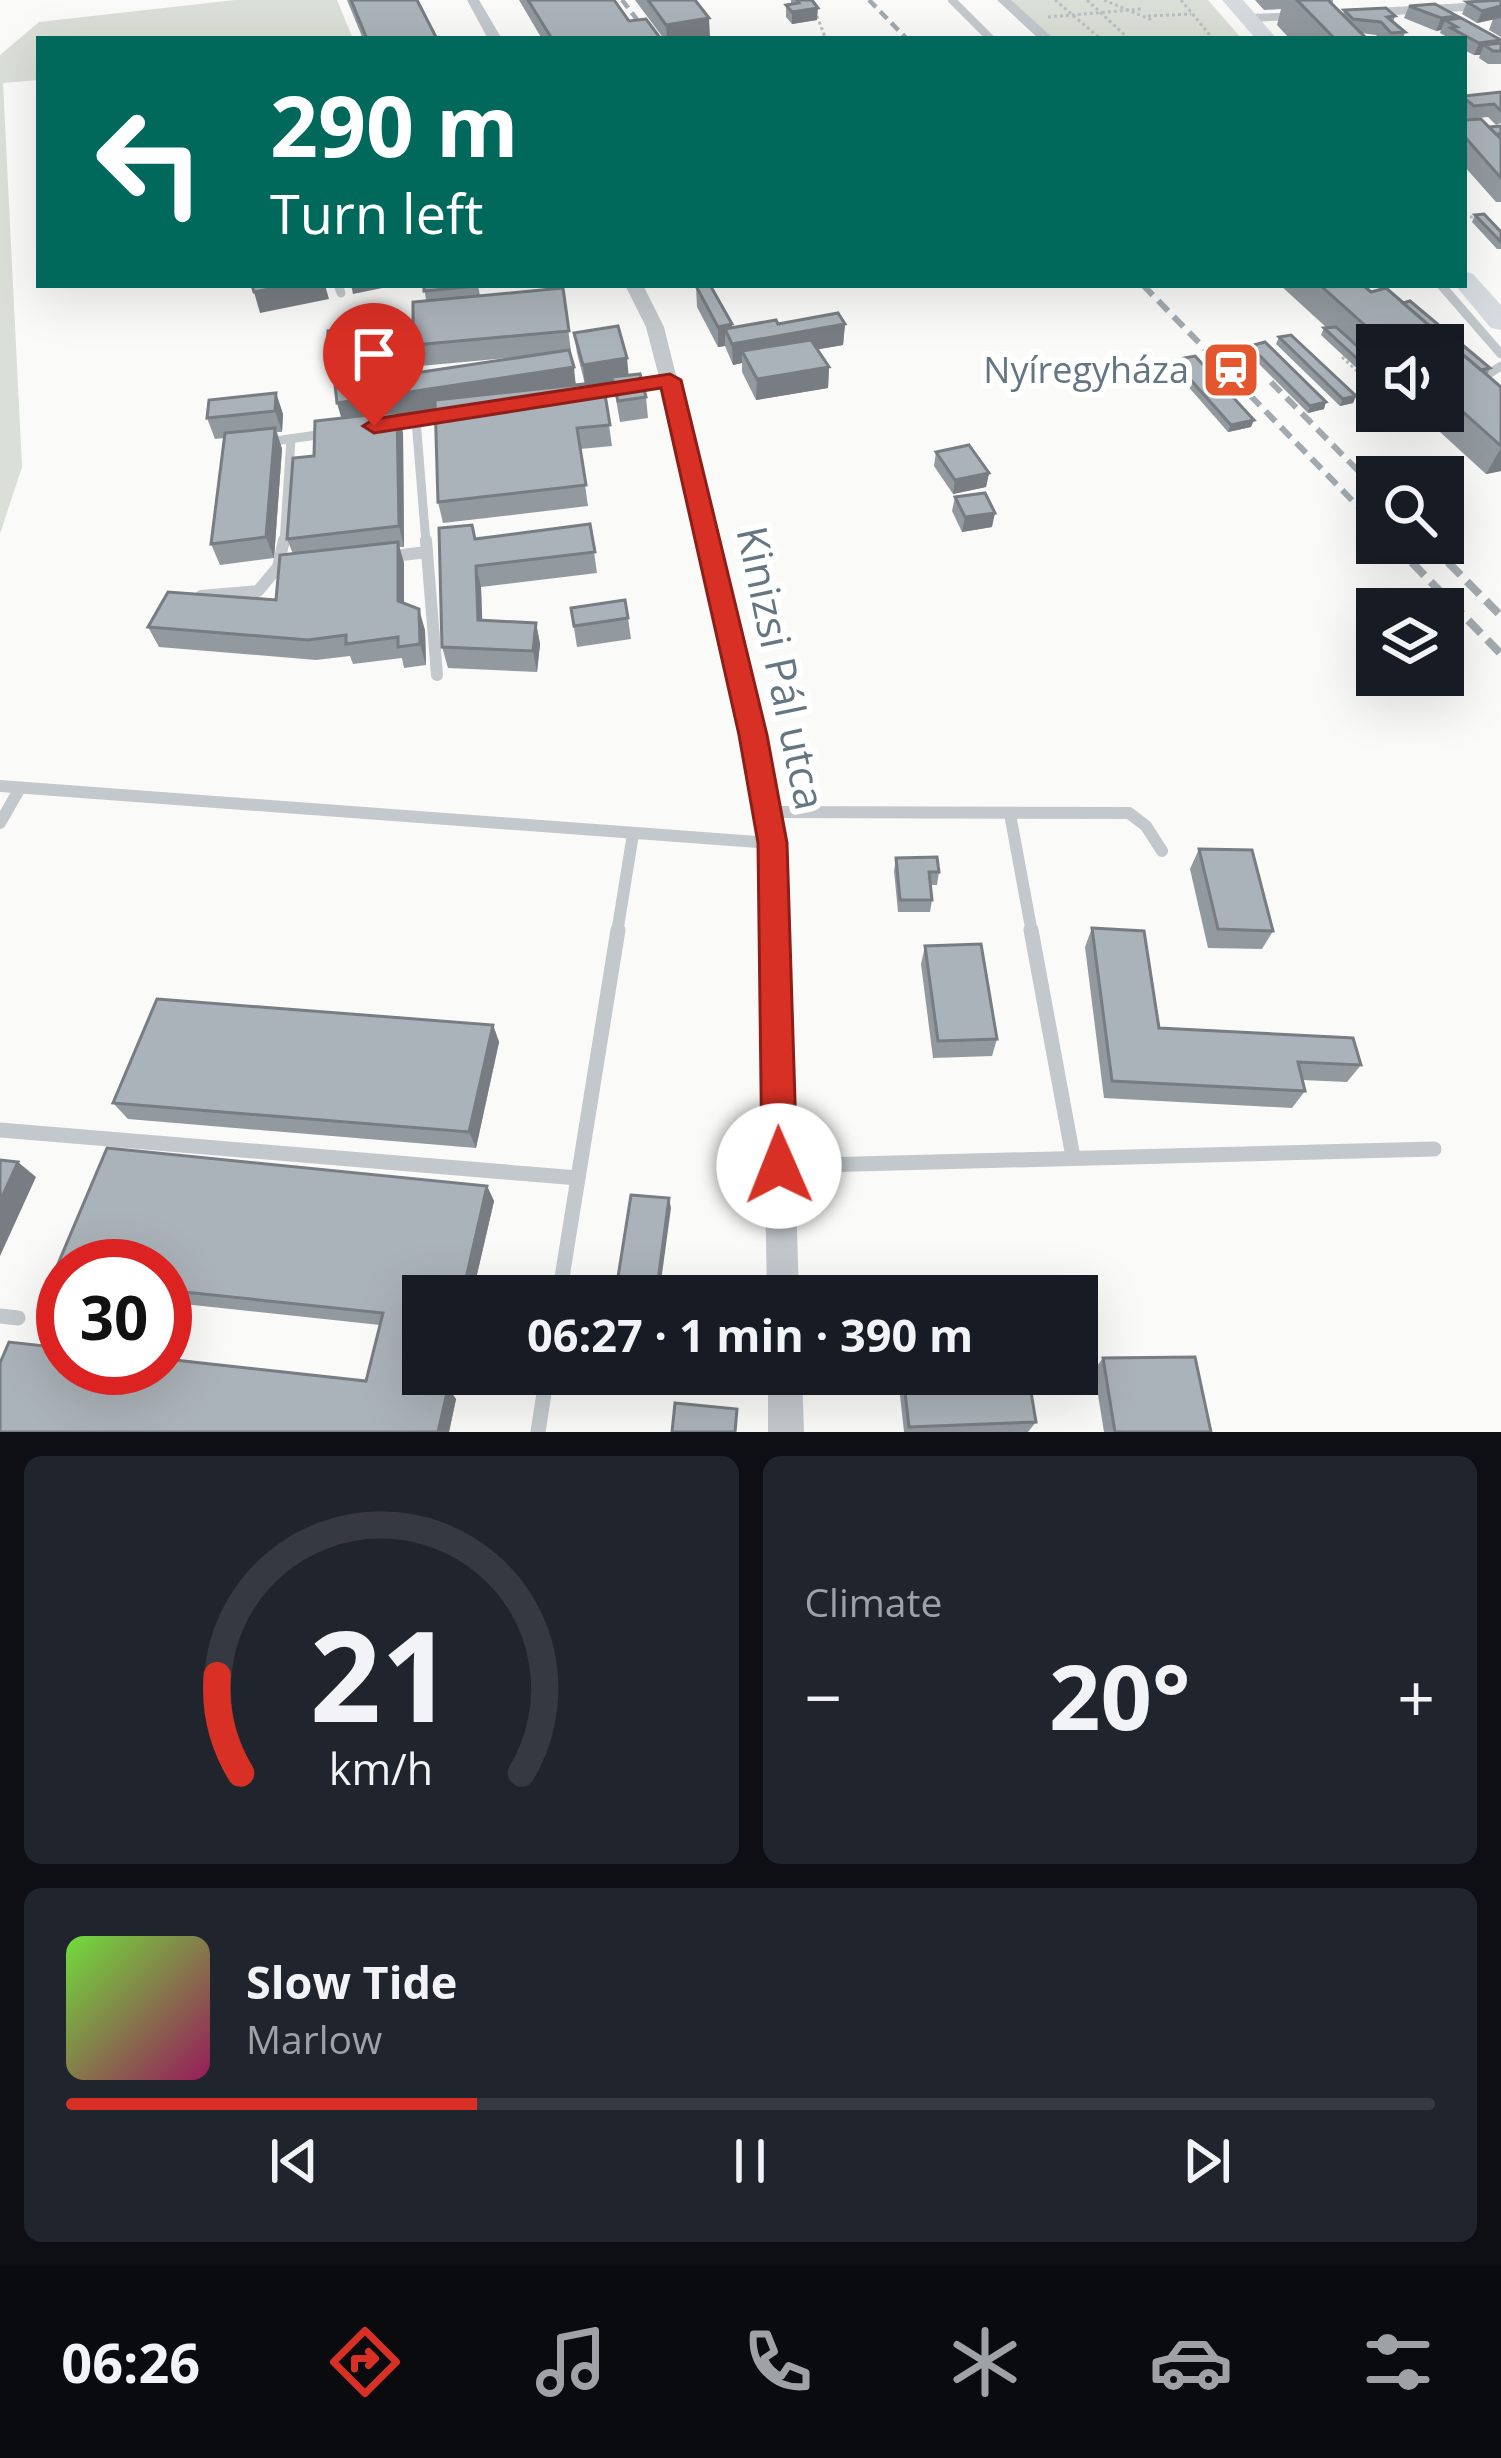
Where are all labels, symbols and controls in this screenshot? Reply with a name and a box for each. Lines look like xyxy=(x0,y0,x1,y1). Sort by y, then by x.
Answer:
text: 290 m xyxy=(270,67,518,182)
icon: left xyxy=(72,84,228,240)
text: Turn left xyxy=(270,176,483,250)
pin xyxy=(323,303,425,426)
icon: arrive xyxy=(341,321,407,387)
map controls xyxy=(1356,324,1464,696)
button: sound xyxy=(1356,324,1464,432)
station icon: Nyíregyháza xyxy=(1200,339,1262,401)
place label: Nyíregyháza xyxy=(983,345,1189,394)
button: search xyxy=(1356,456,1464,564)
street label: Kinizsi Pál utca xyxy=(725,521,840,815)
button: layers xyxy=(1356,588,1464,696)
position arrow xyxy=(716,1103,842,1229)
speed limit sign: 30 xyxy=(36,1239,192,1395)
text: 06:27 · 1 min · 390 m xyxy=(527,1304,973,1365)
text: Climate xyxy=(805,1575,942,1628)
text: 21 xyxy=(310,1589,453,1759)
text: 20° xyxy=(1049,1634,1190,1756)
text: − xyxy=(805,1651,842,1741)
text: + xyxy=(1397,1651,1435,1741)
text: km/h xyxy=(329,1739,433,1798)
text: Slow Tide xyxy=(246,1951,457,2012)
text: Marlow xyxy=(246,2012,382,2065)
icon: previous xyxy=(261,2128,327,2194)
icon: pause xyxy=(717,2128,783,2194)
icon: next xyxy=(1174,2128,1240,2194)
icon: directions xyxy=(323,2320,407,2404)
icon: music xyxy=(529,2320,613,2404)
icon: phone xyxy=(736,2320,820,2404)
icon: climate xyxy=(943,2320,1027,2404)
icon: car xyxy=(1149,2320,1233,2404)
icon: filters xyxy=(1356,2320,1440,2404)
text: 06:26 xyxy=(61,2325,200,2399)

